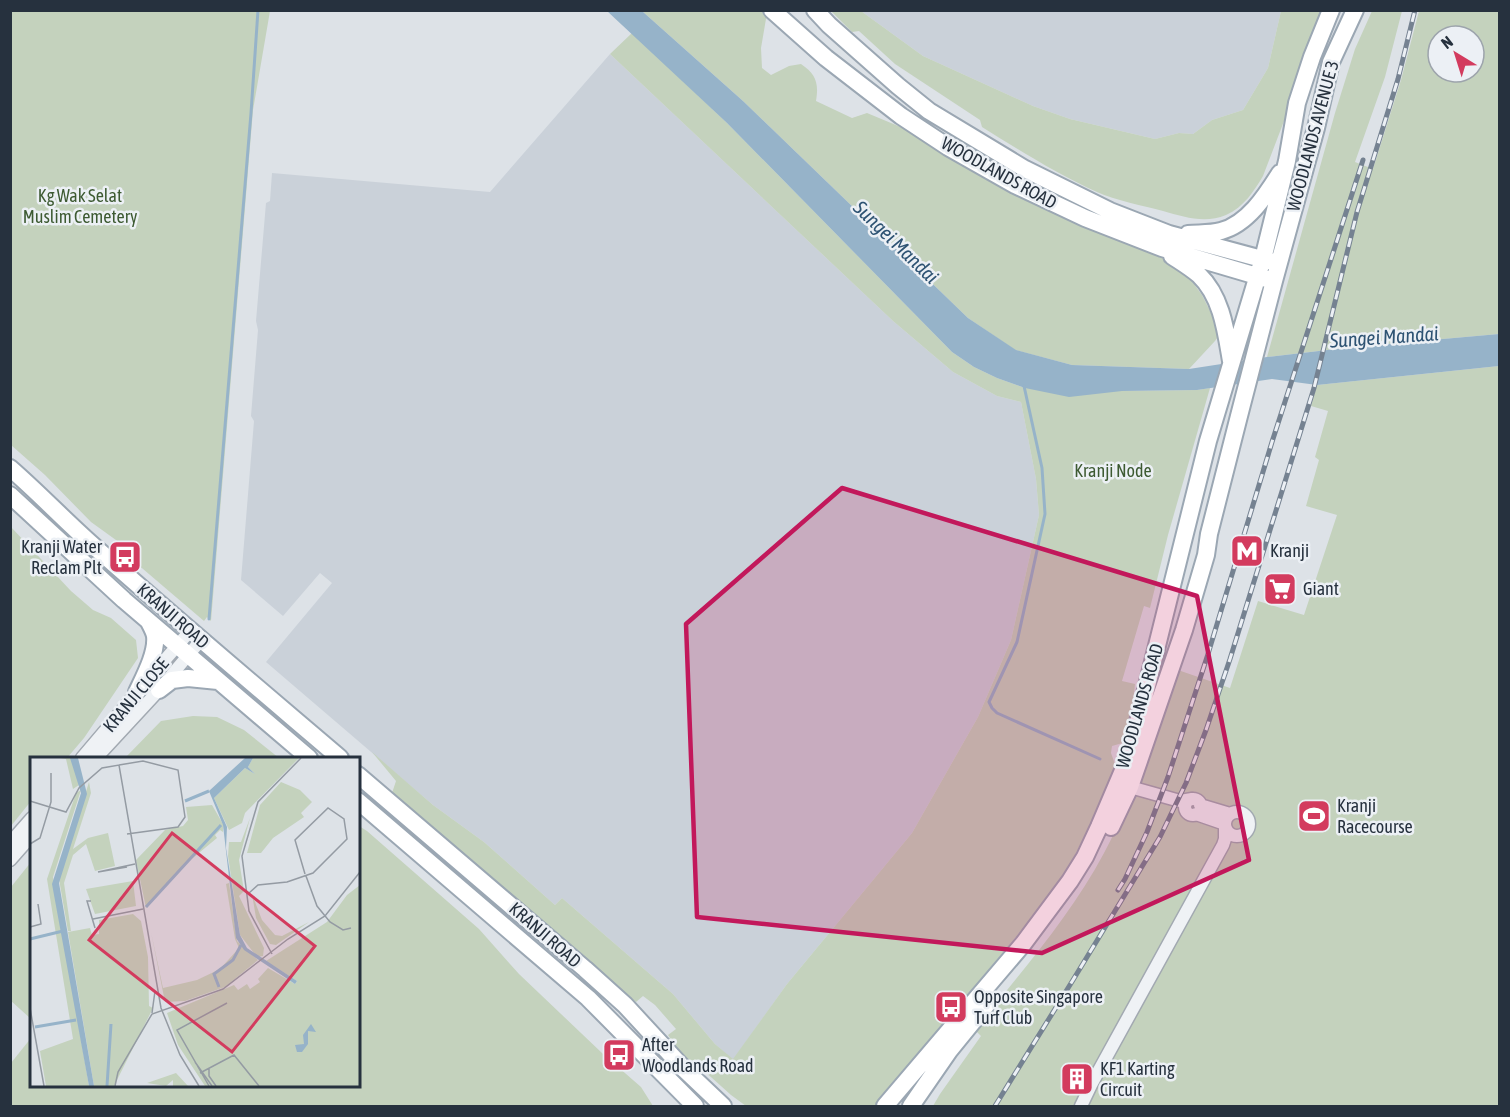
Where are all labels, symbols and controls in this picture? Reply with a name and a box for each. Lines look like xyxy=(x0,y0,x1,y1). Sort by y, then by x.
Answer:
north arrow xyxy=(1426,24,1486,84)
text: N xyxy=(1437,32,1456,52)
street label: WOODLANDS AVENUE 3 xyxy=(1282,58,1343,214)
street label: WOODLANDS ROAD xyxy=(938,132,1061,213)
park label: Kg Wak Selat Muslim Cemetery xyxy=(23,185,137,227)
water label: Sungei Mandai xyxy=(848,195,944,288)
water label: Sungei Mandai xyxy=(1328,321,1440,352)
park label: Kranji Node xyxy=(1074,460,1152,481)
metro station icon: Kranji xyxy=(1229,533,1265,569)
place label: Kranji Water Reclam Plt xyxy=(21,536,103,578)
bus stop icon: Kranji Water Reclam Plt xyxy=(107,539,143,575)
place label: Kranji xyxy=(1270,540,1309,561)
supermarket icon: Giant xyxy=(1262,571,1298,607)
place label: Giant xyxy=(1303,578,1339,599)
street label: KRANJI ROAD xyxy=(133,579,214,653)
street label: WOODLANDS ROAD xyxy=(1112,641,1167,771)
street label: KRANJI CLOSE xyxy=(98,653,173,736)
inset map xyxy=(30,757,360,1087)
place label: Kranji Racecourse xyxy=(1337,795,1413,837)
sports icon: Kranji Racecourse xyxy=(1296,798,1332,834)
street label: KRANJI ROAD xyxy=(505,898,586,972)
place label: Opposite Singapore Turf Club xyxy=(974,986,1103,1028)
bus stop icon: Opposite Singapore Turf Club xyxy=(933,989,969,1025)
place label: After Woodlands Road xyxy=(642,1034,754,1076)
bus stop icon: After Woodlands Road xyxy=(601,1037,637,1073)
place label: KF1 Karting Circuit xyxy=(1100,1058,1175,1100)
building icon: KF1 Karting Circuit xyxy=(1059,1061,1095,1097)

